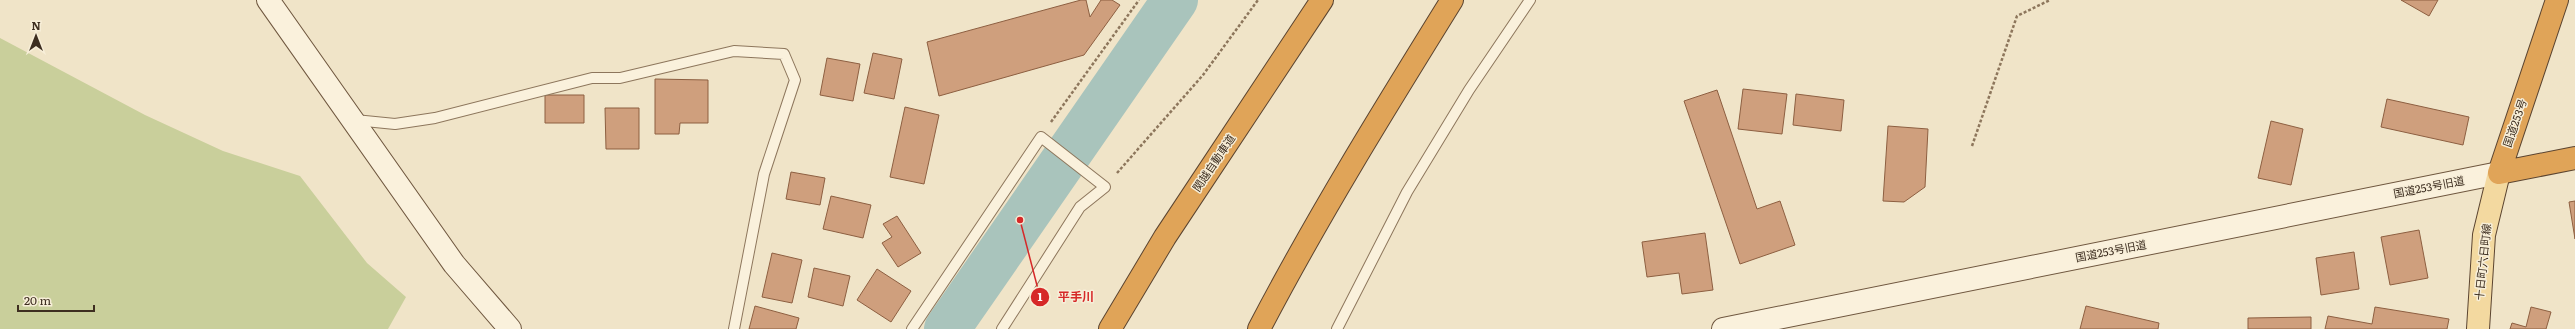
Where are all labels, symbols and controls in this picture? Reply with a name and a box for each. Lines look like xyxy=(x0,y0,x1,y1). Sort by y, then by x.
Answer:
north arrow xyxy=(16,16,56,56)
text: N xyxy=(31,17,41,33)
street label: 国道253号 xyxy=(2498,96,2530,149)
street label: 関越自動車道 xyxy=(1188,131,1238,194)
street label: 国道253号旧道 xyxy=(2392,171,2466,201)
street label: 十日町六日町線 xyxy=(2470,223,2494,301)
street label: 国道253号旧道 xyxy=(2074,235,2148,265)
callout: 平手川 xyxy=(1030,285,1102,309)
scale bar xyxy=(18,287,94,313)
text: 1 xyxy=(1038,287,1043,305)
text: 平手川 xyxy=(1058,287,1094,305)
text: 20 m xyxy=(24,291,51,309)

